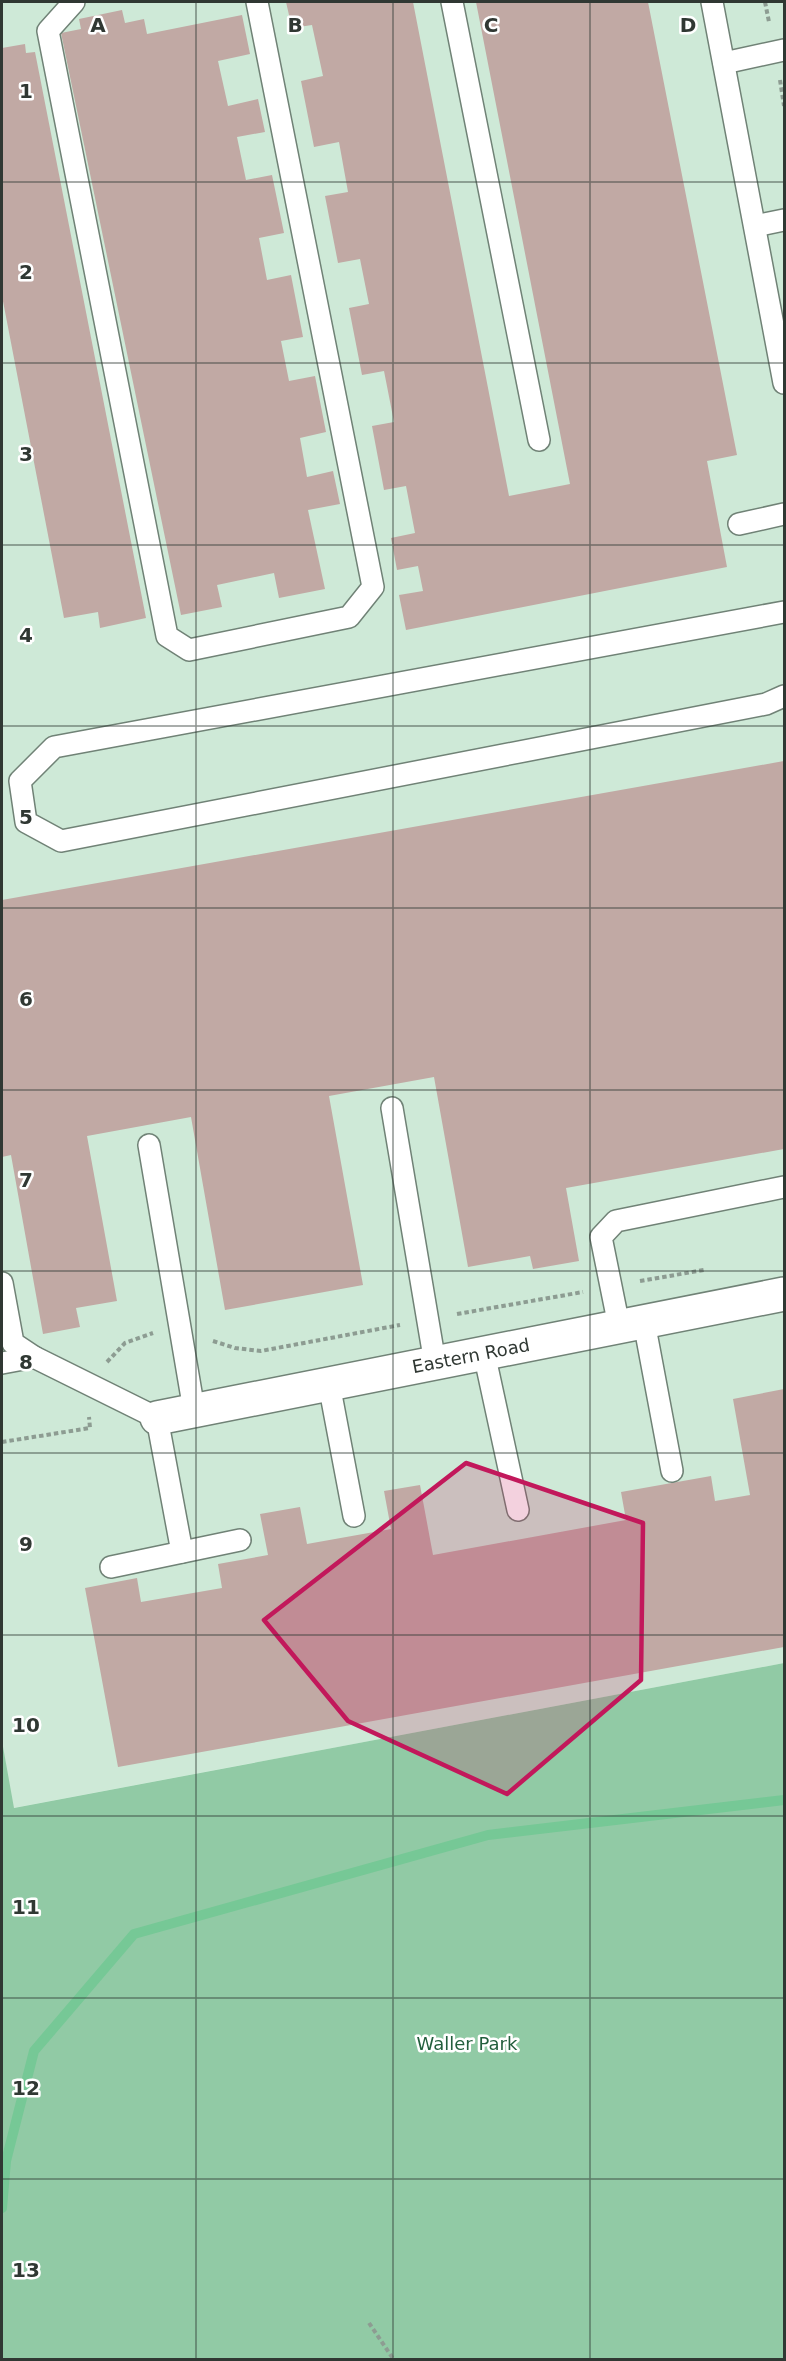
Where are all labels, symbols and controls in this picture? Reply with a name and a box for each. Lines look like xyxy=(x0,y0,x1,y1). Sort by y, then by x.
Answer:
text: A xyxy=(90,13,106,37)
text: B xyxy=(287,13,303,37)
text: C xyxy=(484,13,498,37)
text: D xyxy=(680,13,696,37)
text: 1 xyxy=(19,79,33,103)
text: 2 xyxy=(19,260,33,284)
text: 3 xyxy=(19,442,33,466)
text: 4 xyxy=(19,623,33,647)
text: 5 xyxy=(19,805,33,829)
text: 6 xyxy=(19,987,33,1011)
text: 7 xyxy=(19,1168,33,1192)
street label: Eastern Road xyxy=(410,1334,531,1377)
text: 8 xyxy=(19,1350,33,1374)
text: 9 xyxy=(19,1532,33,1556)
text: 10 xyxy=(12,1713,40,1737)
text: 11 xyxy=(12,1895,40,1919)
park label: Waller Park xyxy=(417,2033,518,2054)
text: 12 xyxy=(12,2076,40,2100)
text: 13 xyxy=(12,2258,40,2282)

